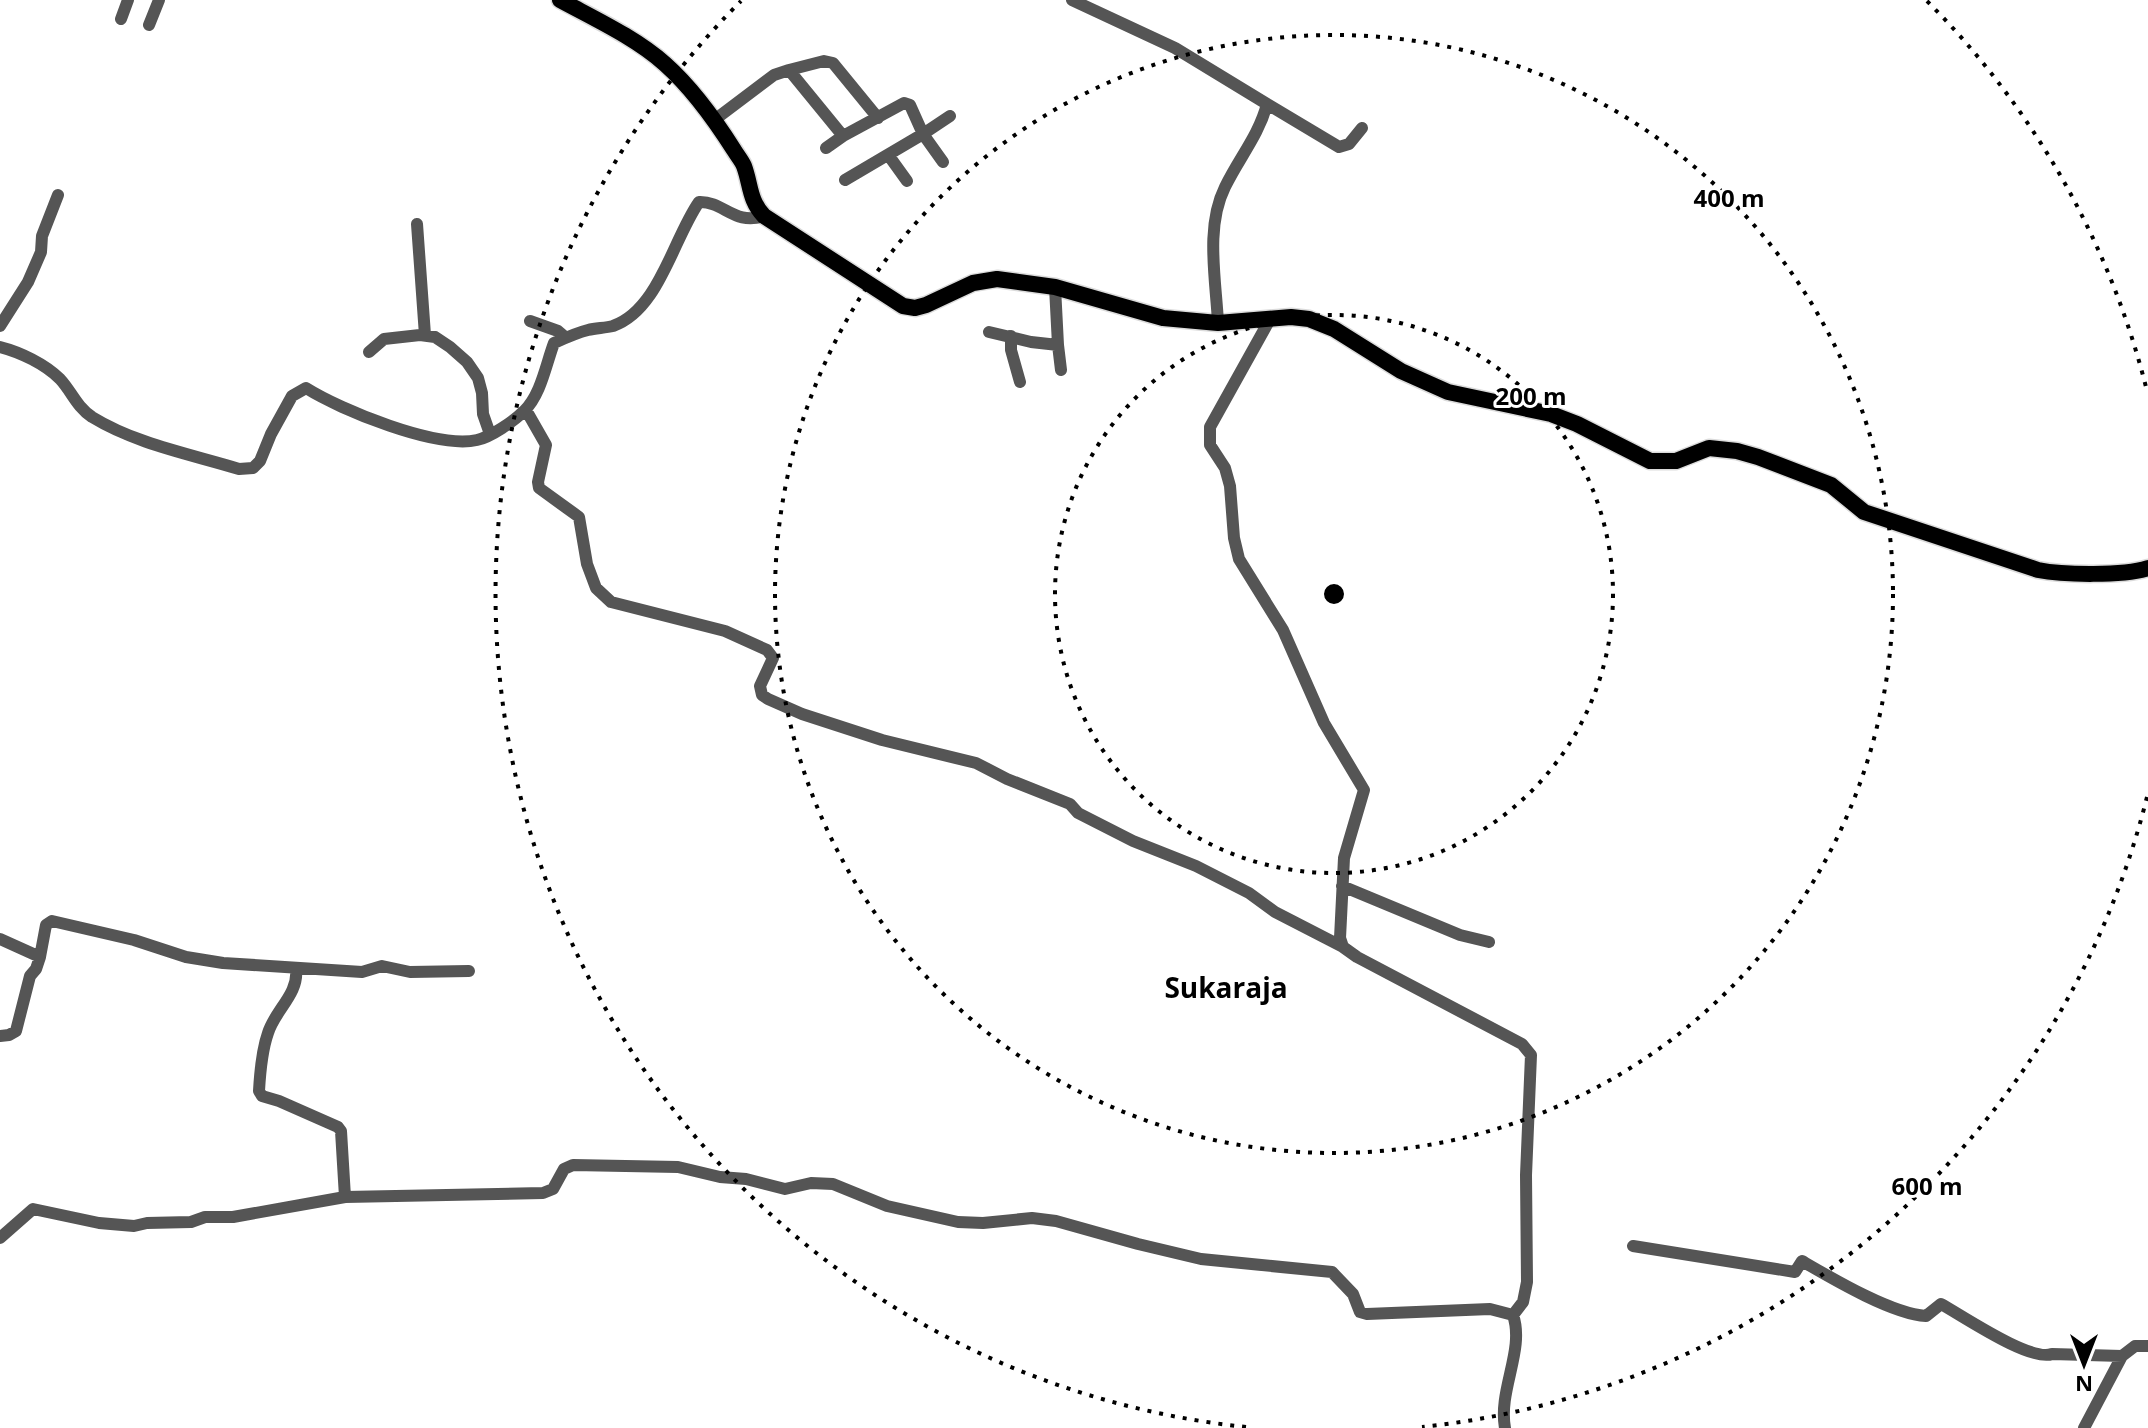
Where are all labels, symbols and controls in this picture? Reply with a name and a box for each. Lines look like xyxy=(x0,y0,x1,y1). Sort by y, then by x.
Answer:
text: 400 m xyxy=(1694,181,1764,214)
text: 200 m xyxy=(1496,379,1566,412)
centre of rings xyxy=(1320,580,1348,608)
district label: Sukaraja xyxy=(1164,968,1288,1006)
text: 600 m xyxy=(1892,1169,1962,1202)
north arrow xyxy=(2044,1324,2124,1404)
text: N xyxy=(2075,1370,2093,1400)

